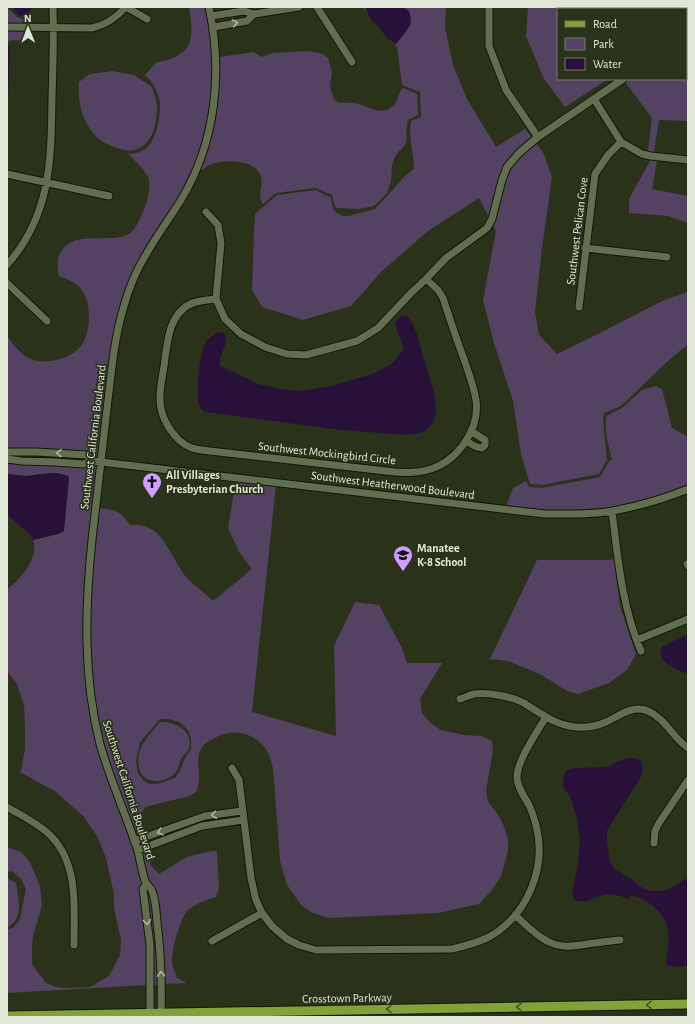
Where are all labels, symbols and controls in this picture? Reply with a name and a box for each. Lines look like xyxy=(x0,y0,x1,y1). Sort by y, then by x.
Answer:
north arrow xyxy=(8,8,48,48)
legend xyxy=(557,8,687,80)
text: N xyxy=(24,13,32,24)
text: Road xyxy=(593,18,617,30)
one-way arrow xyxy=(232,19,238,28)
text: Park xyxy=(593,38,614,50)
text: Water xyxy=(593,58,622,70)
street label: Southwest Pelican Cove xyxy=(564,176,590,286)
street label: Southwest California Boulevard xyxy=(78,364,108,510)
street label: Southwest Mockingbird Circle xyxy=(258,440,396,466)
one-way arrow xyxy=(56,449,62,457)
place label: All Villages Presbyterian Church xyxy=(166,469,263,496)
street label: Southwest Heatherwood Boulevard xyxy=(311,469,475,501)
church icon: All Villages Presbyterian Church xyxy=(141,471,163,499)
place label: Manatee K-8 School xyxy=(417,542,466,568)
school or university icon: Manatee K-8 School xyxy=(392,544,414,572)
street label: Southwest California Boulevard xyxy=(101,719,157,861)
one-way arrow xyxy=(211,810,217,819)
one-way arrow xyxy=(157,828,164,836)
one-way arrow xyxy=(142,919,151,925)
one-way arrow xyxy=(157,971,165,977)
street label: Crosstown Parkway xyxy=(302,991,392,1006)
one-way arrow xyxy=(646,1001,652,1009)
one-way arrow xyxy=(516,1003,522,1011)
one-way arrow xyxy=(386,1005,392,1013)

